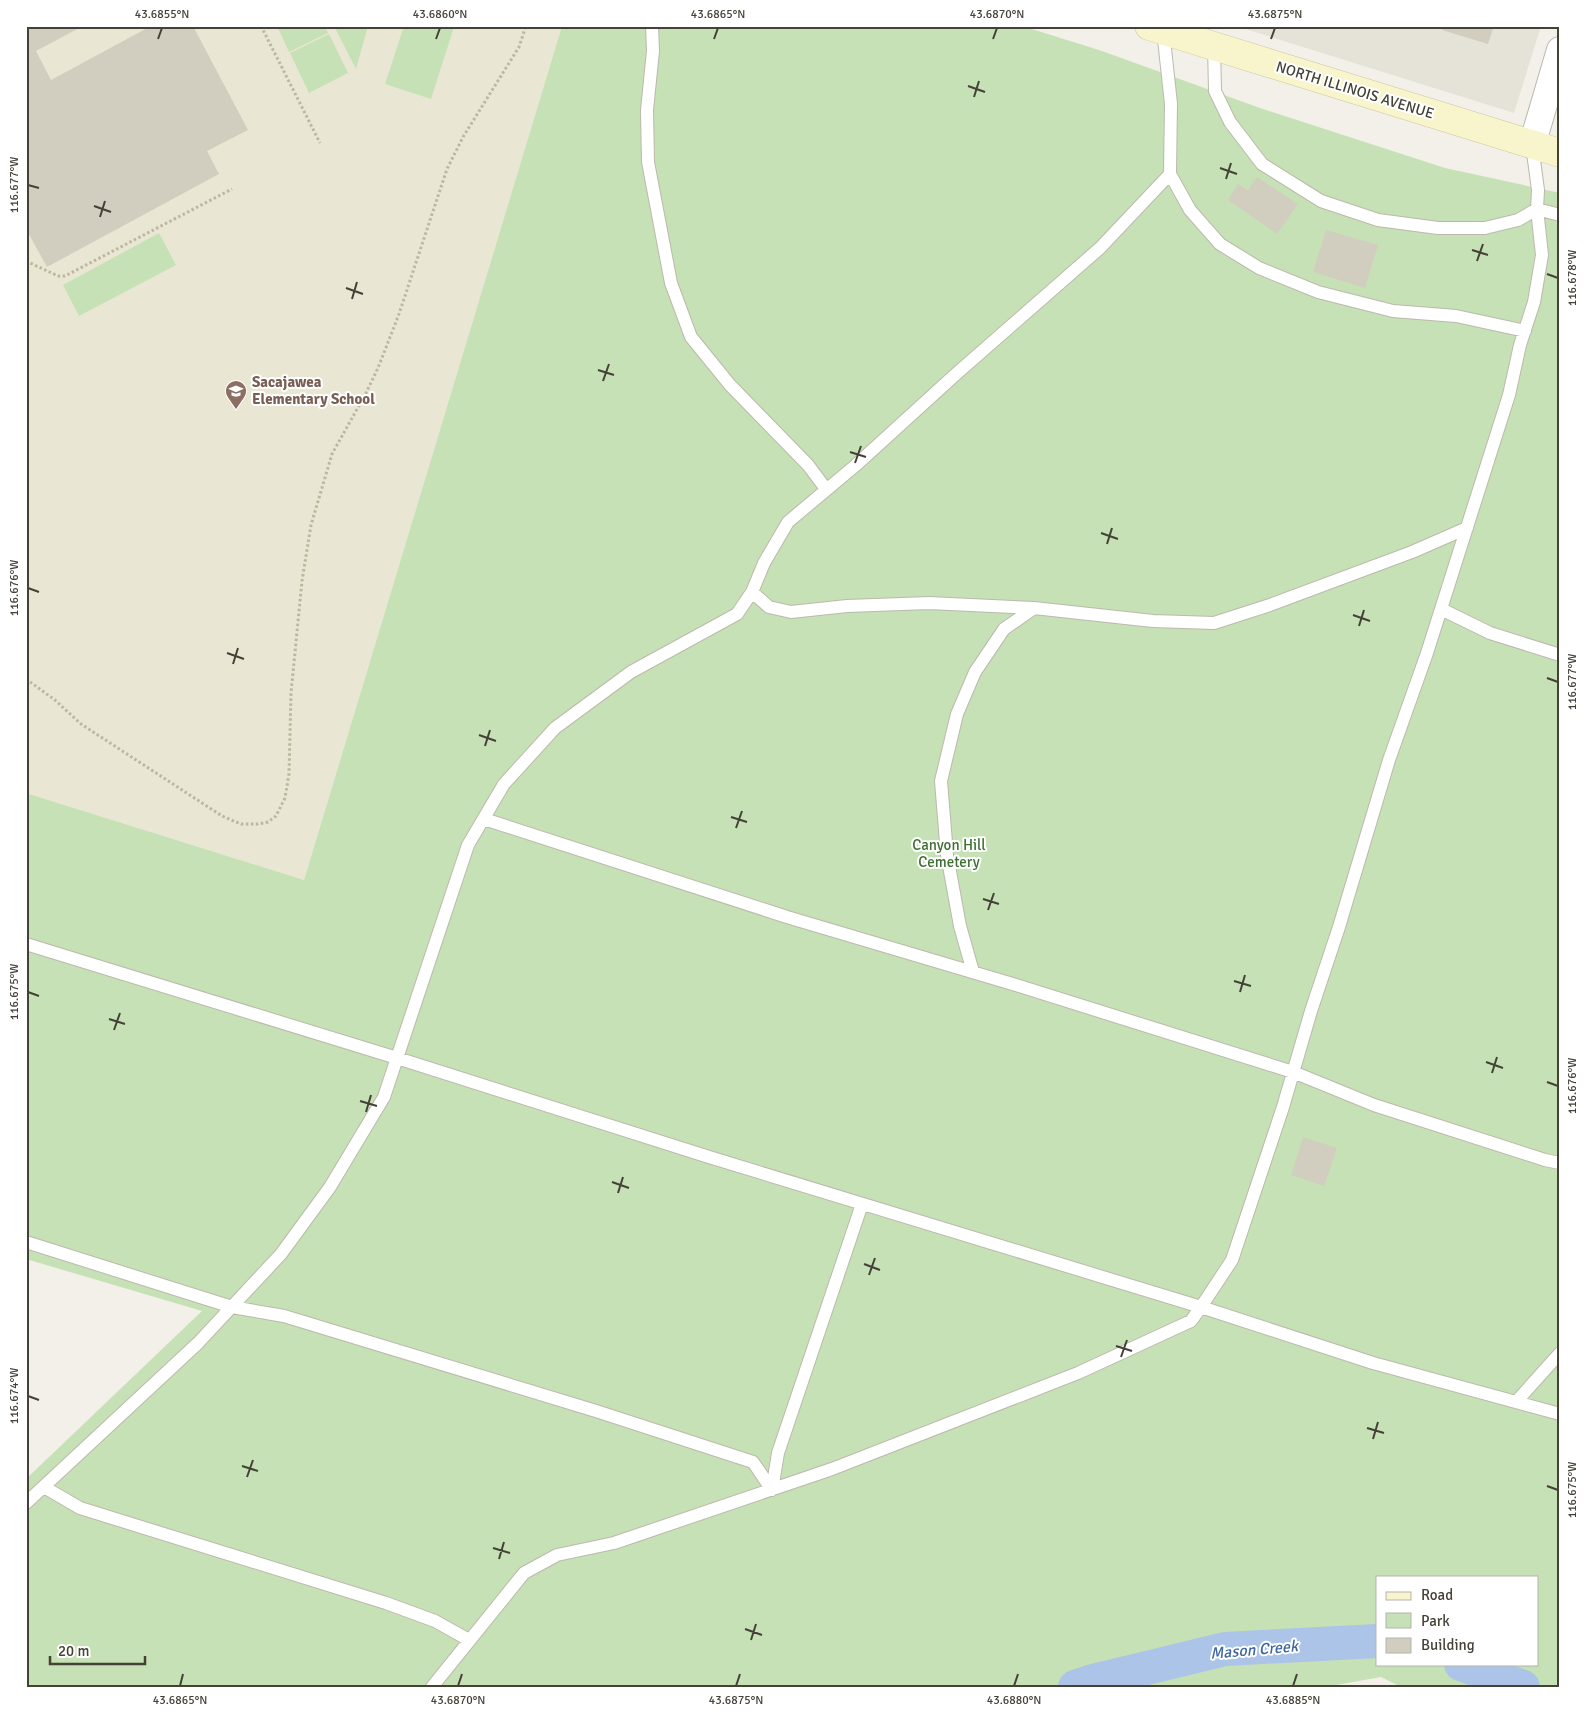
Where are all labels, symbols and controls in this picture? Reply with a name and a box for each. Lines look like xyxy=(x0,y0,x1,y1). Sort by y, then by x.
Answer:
text: 43.6855°N xyxy=(135,7,189,22)
text: 43.6860°N xyxy=(413,7,467,22)
text: 43.6865°N xyxy=(691,7,745,22)
text: 43.6870°N xyxy=(970,7,1024,22)
text: 43.6875°N xyxy=(1248,7,1302,22)
street label: NORTH ILLINOIS AVENUE xyxy=(1274,57,1436,123)
text: 116.677°W xyxy=(7,157,22,213)
text: 116.678°W xyxy=(1565,250,1580,306)
place label: Sacajawea Elementary School xyxy=(252,373,375,408)
school or university icon: Sacajawea Elementary School xyxy=(224,379,248,410)
text: 116.676°W xyxy=(7,560,22,616)
text: 116.677°W xyxy=(1565,654,1580,710)
park label: Canyon Hill Cemetery xyxy=(912,836,986,871)
text: 116.675°W xyxy=(7,964,22,1020)
text: 116.676°W xyxy=(1565,1058,1580,1114)
text: 116.674°W xyxy=(7,1368,22,1424)
text: 116.675°W xyxy=(1565,1462,1580,1518)
legend xyxy=(1376,1576,1538,1666)
text: Road xyxy=(1421,1586,1453,1604)
text: Park xyxy=(1421,1612,1450,1630)
scale bar xyxy=(50,1633,145,1665)
water label: Mason Creek xyxy=(1209,1636,1301,1664)
text: Building xyxy=(1421,1636,1475,1654)
text: 20 m xyxy=(58,1642,89,1660)
text: 43.6865°N xyxy=(153,1693,207,1708)
text: 43.6870°N xyxy=(431,1693,485,1708)
text: 43.6875°N xyxy=(709,1693,763,1708)
text: 43.6880°N xyxy=(987,1693,1041,1708)
text: 43.6885°N xyxy=(1266,1693,1320,1708)

